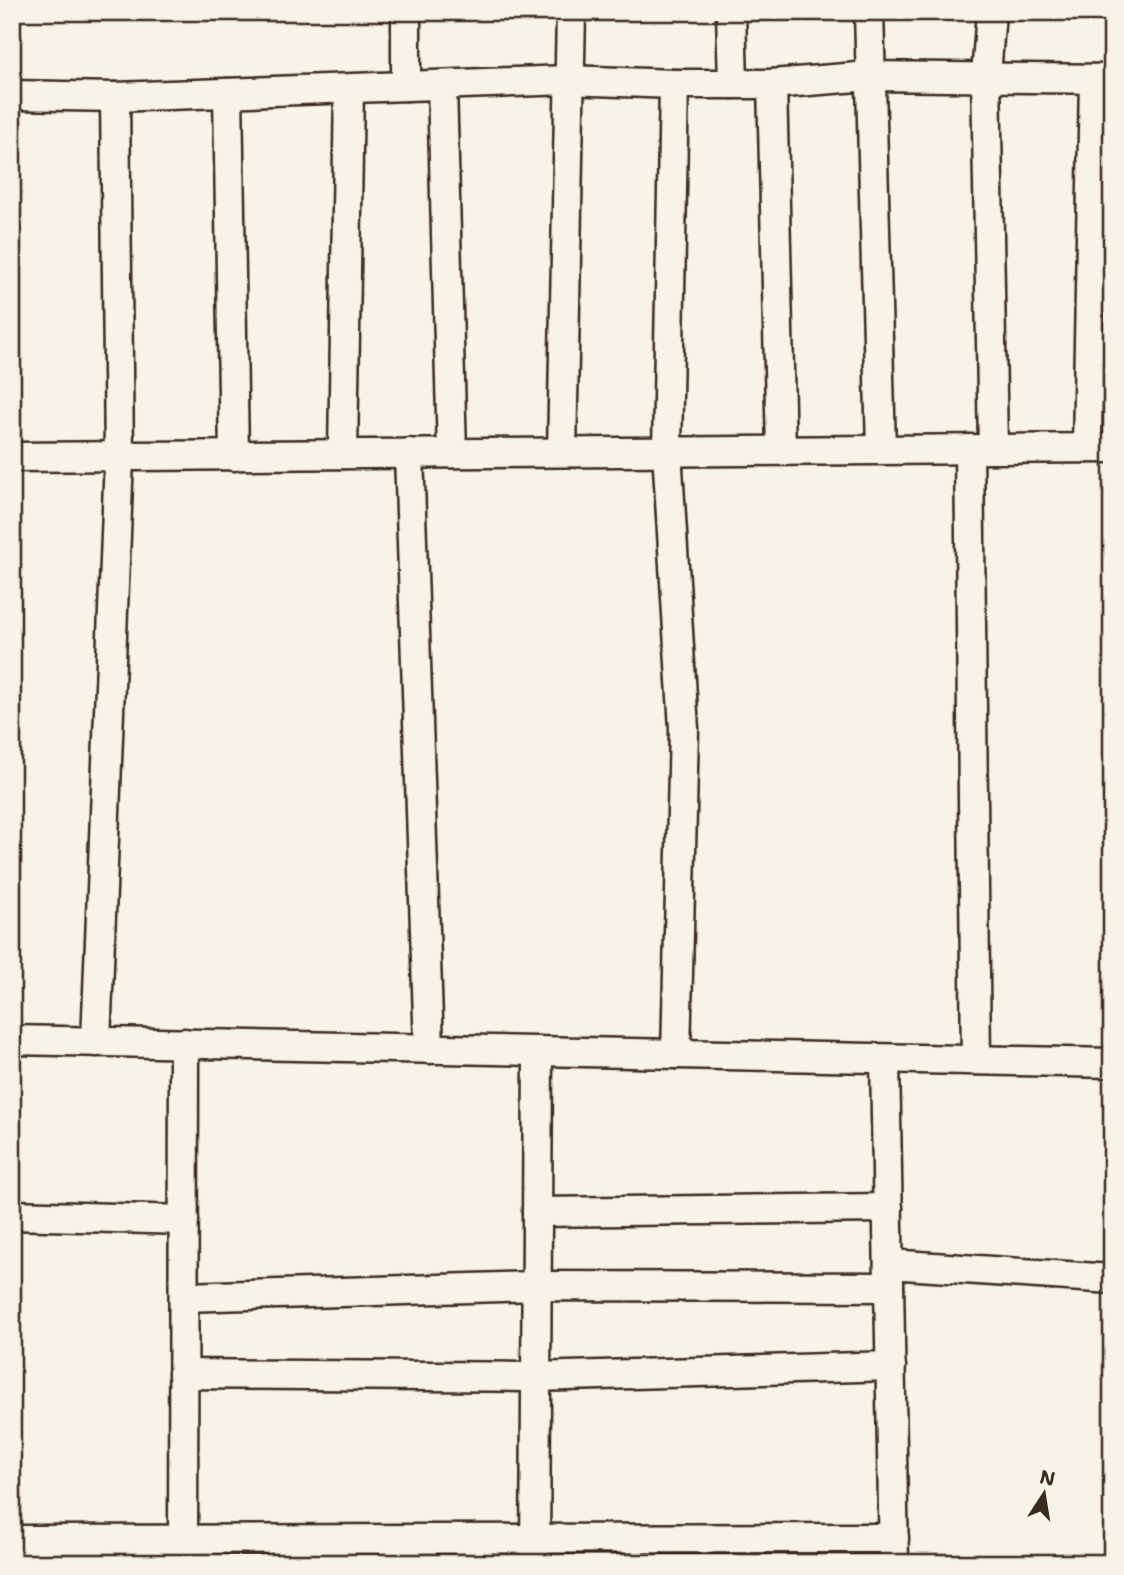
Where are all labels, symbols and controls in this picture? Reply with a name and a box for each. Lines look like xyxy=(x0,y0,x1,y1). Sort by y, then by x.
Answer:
north arrow xyxy=(1009,1460,1078,1530)
text: N xyxy=(1037,1464,1057,1492)

